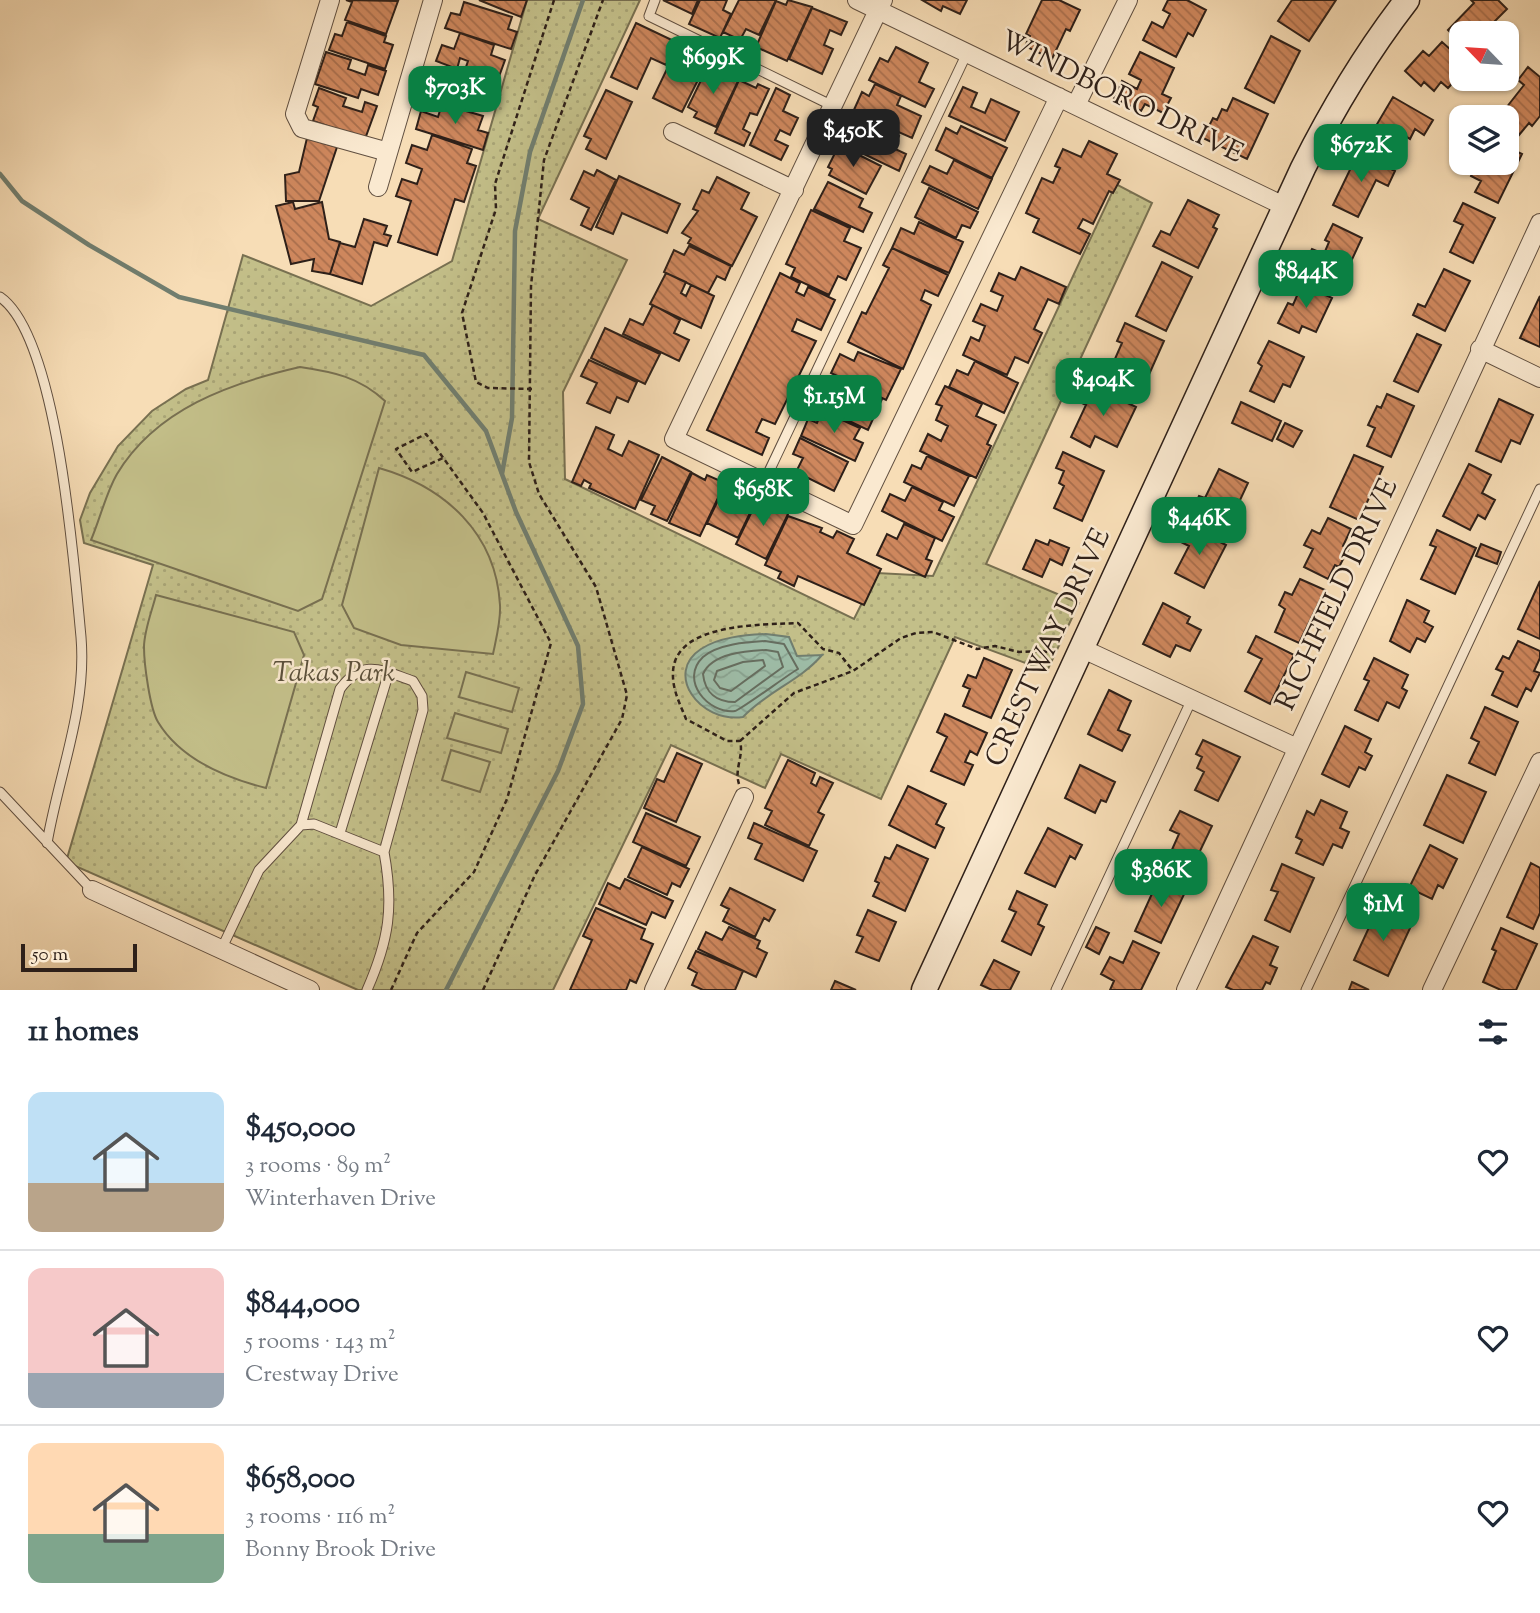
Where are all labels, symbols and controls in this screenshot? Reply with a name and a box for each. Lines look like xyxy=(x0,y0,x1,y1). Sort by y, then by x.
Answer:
north arrow xyxy=(1449,21,1519,91)
map controls xyxy=(1449,21,1519,175)
street label: WINDBORO DRIVE xyxy=(993,22,1250,174)
pin: $699K xyxy=(664,36,762,96)
text: $699K xyxy=(682,42,744,75)
pin: $703K xyxy=(406,66,504,126)
text: $703K xyxy=(424,72,486,105)
button: layers xyxy=(1449,105,1519,175)
pin: $450K xyxy=(804,110,902,169)
text: $450K xyxy=(823,115,883,148)
pin: $672K xyxy=(1312,124,1410,184)
text: $672K xyxy=(1330,130,1392,163)
pin: $844K xyxy=(1257,250,1355,310)
text: $844K xyxy=(1274,256,1338,289)
pin: $404K xyxy=(1054,358,1152,418)
text: $404K xyxy=(1072,364,1134,397)
pin: $1.15M xyxy=(777,376,891,435)
text: $1.15M xyxy=(803,381,865,414)
pin: $658K xyxy=(714,468,812,528)
street label: RICHFIELD DRIVE xyxy=(1267,472,1409,717)
text: $658K xyxy=(733,474,793,507)
pin: $446K xyxy=(1150,498,1248,557)
text: $446K xyxy=(1167,503,1231,536)
street label: CRESTWAY DRIVE xyxy=(976,522,1122,774)
park label: Takas Park xyxy=(273,654,396,694)
pin: $386K xyxy=(1112,850,1210,909)
text: $386K xyxy=(1130,855,1192,888)
pin: $1M xyxy=(1349,884,1417,943)
text: $1M xyxy=(1362,889,1404,922)
scale bar xyxy=(21,941,136,973)
text: 50 m xyxy=(32,942,68,969)
text: 11 homes xyxy=(28,1011,139,1054)
icon: filters xyxy=(1474,1013,1512,1051)
text: $450,000 xyxy=(245,1107,356,1150)
icon: home xyxy=(84,1120,168,1204)
icon: heart xyxy=(1474,1143,1512,1181)
text: 3 rooms · 89 m² xyxy=(245,1150,391,1183)
text: Winterhaven Drive xyxy=(245,1183,436,1216)
text: $844,000 xyxy=(245,1283,360,1326)
icon: home xyxy=(84,1296,168,1380)
icon: heart xyxy=(1474,1319,1512,1357)
text: 5 rooms · 143 m² xyxy=(245,1326,396,1359)
text: Crestway Drive xyxy=(245,1359,399,1392)
text: $658,000 xyxy=(245,1458,355,1501)
icon: home xyxy=(84,1471,168,1555)
icon: heart xyxy=(1474,1494,1512,1532)
text: 3 rooms · 116 m² xyxy=(245,1501,395,1534)
text: Bonny Brook Drive xyxy=(245,1534,436,1567)

